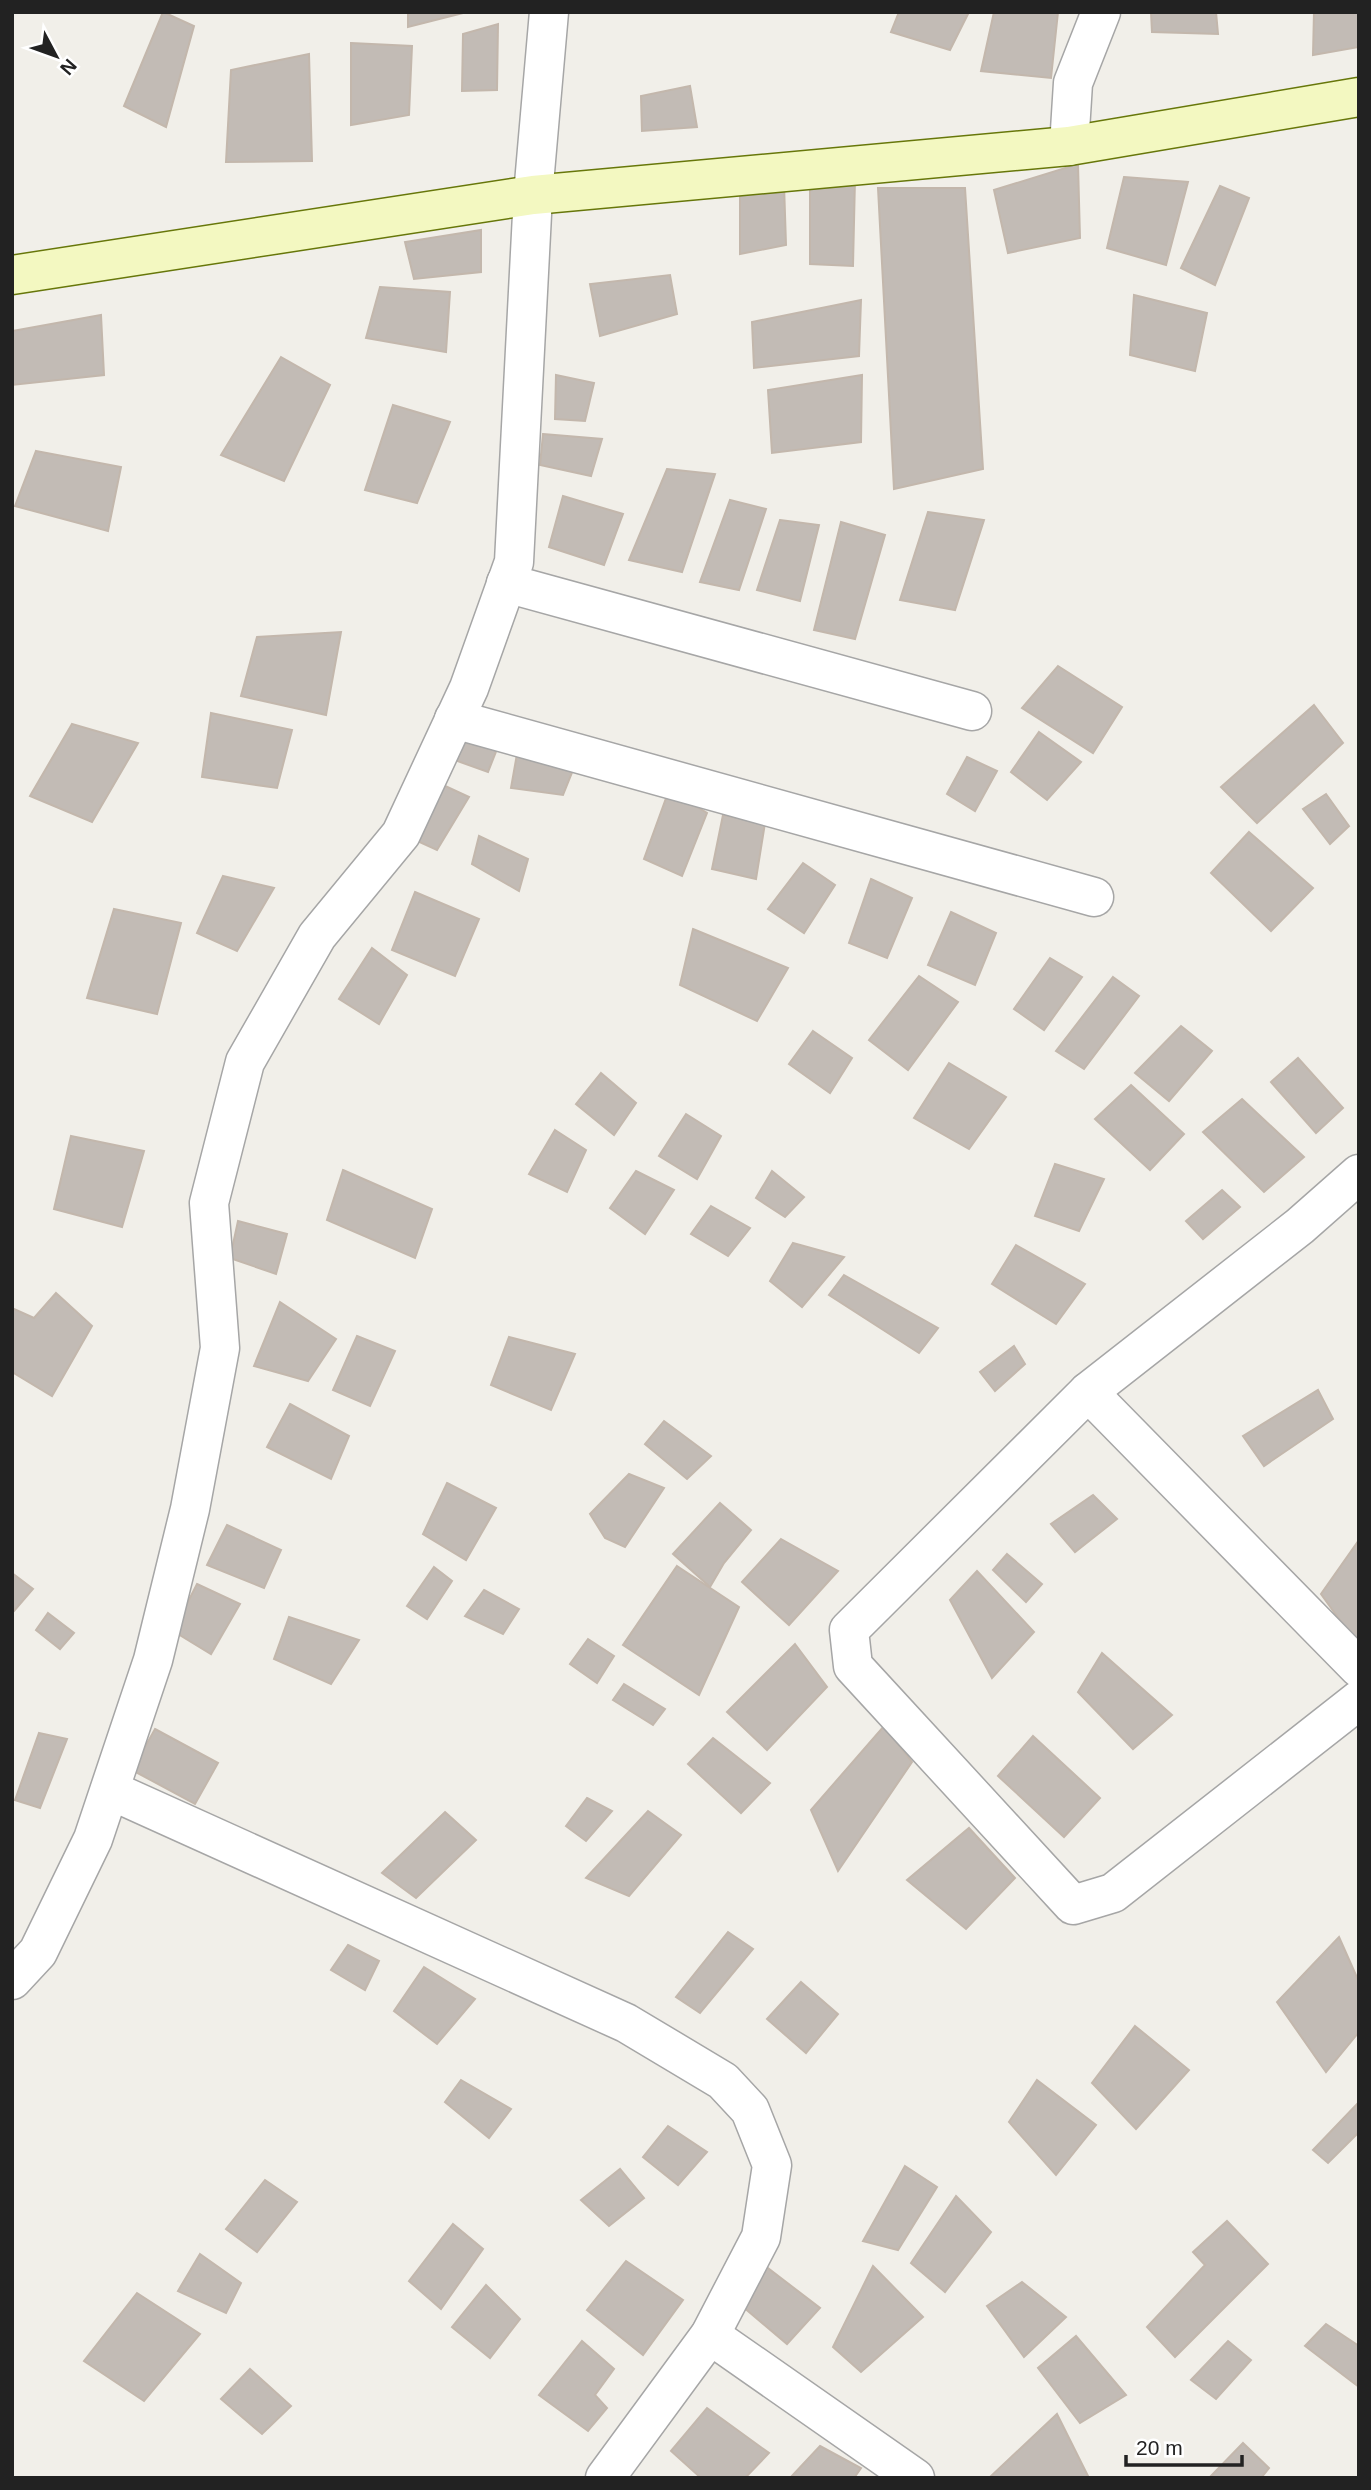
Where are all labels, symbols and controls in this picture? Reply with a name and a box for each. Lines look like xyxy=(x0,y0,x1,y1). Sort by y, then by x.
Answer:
north arrow xyxy=(21,21,91,91)
text: N xyxy=(56,55,81,79)
scale bar xyxy=(1126,2424,1242,2468)
text: 20 m xyxy=(1136,2436,1183,2459)

